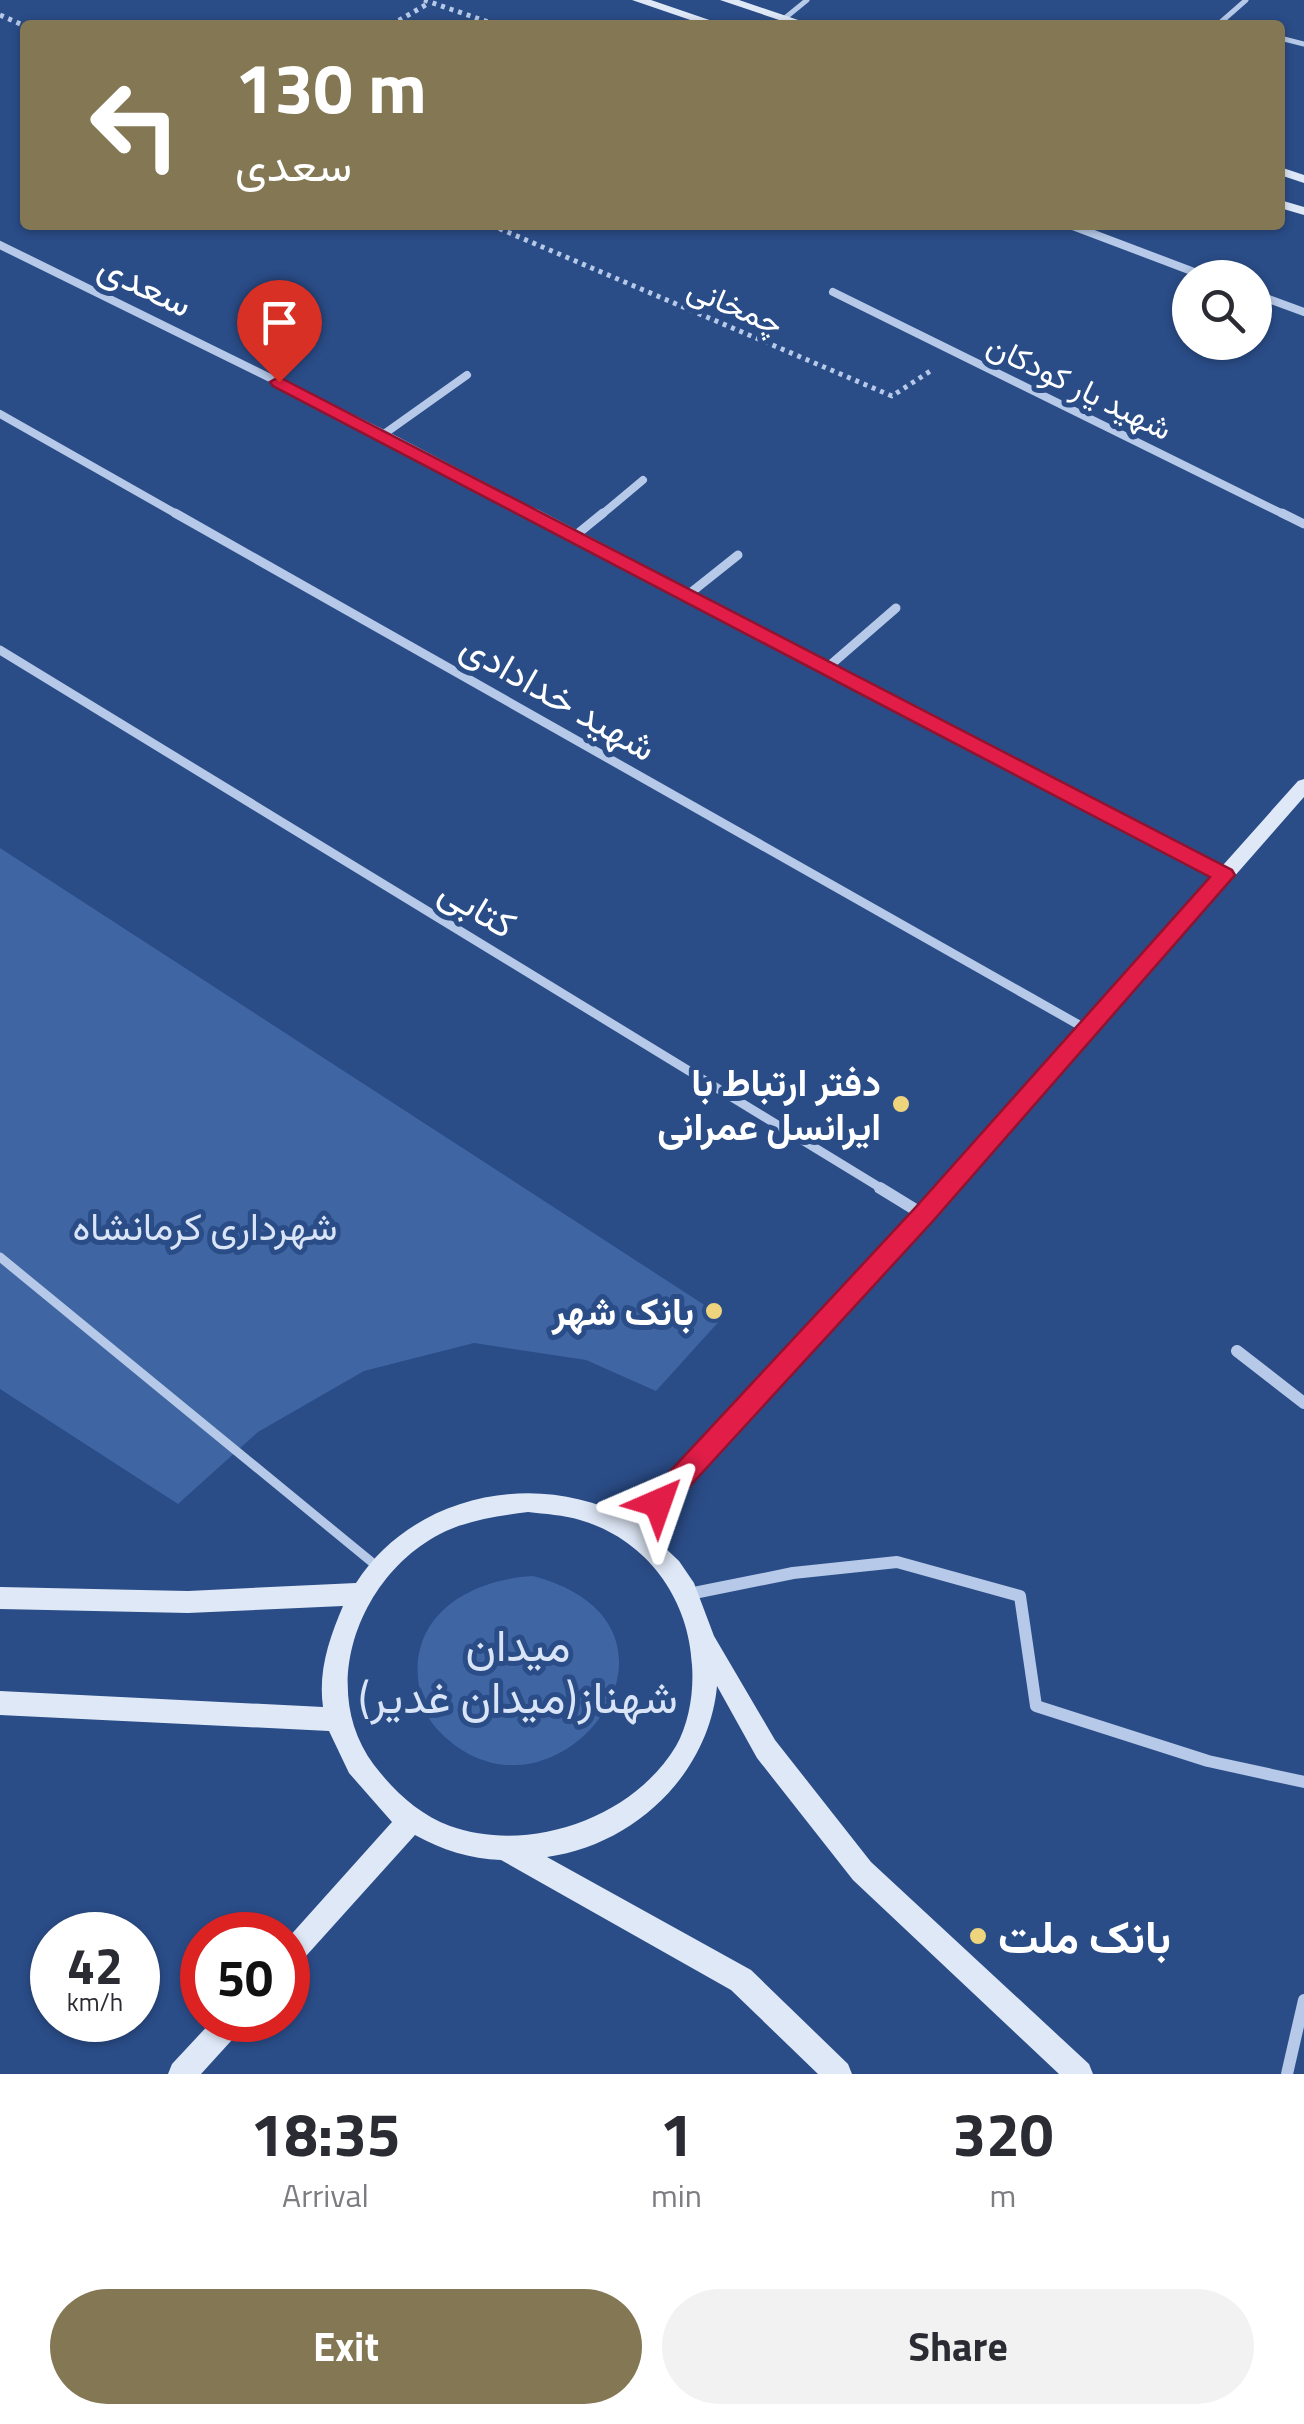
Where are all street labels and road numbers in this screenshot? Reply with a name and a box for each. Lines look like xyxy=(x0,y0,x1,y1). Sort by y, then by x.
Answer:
street label: سعدی xyxy=(89,236,203,332)
street label: چمخانی xyxy=(681,263,791,347)
street label: شهید یار کودکان xyxy=(979,320,1181,452)
street label: شهید خدادادی xyxy=(450,616,668,776)
street label: کتابی xyxy=(428,861,528,953)

